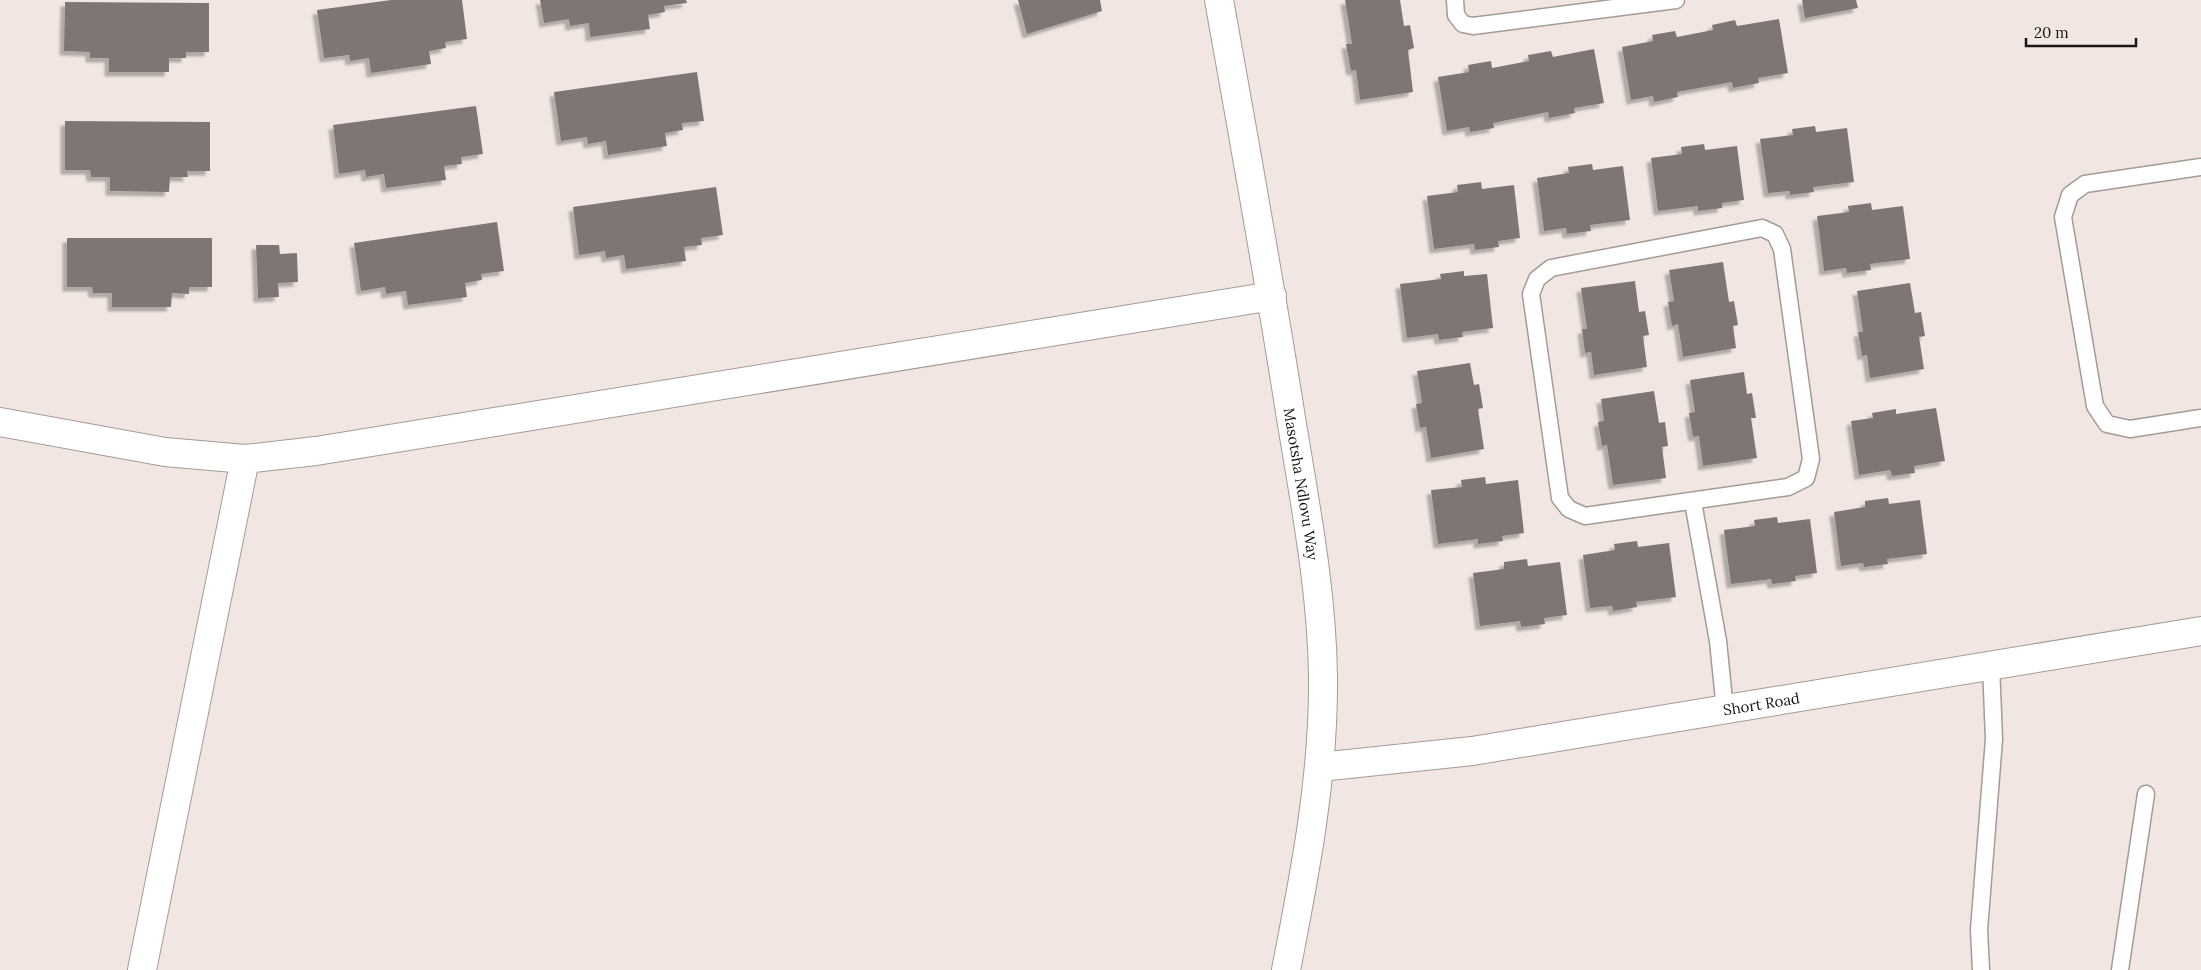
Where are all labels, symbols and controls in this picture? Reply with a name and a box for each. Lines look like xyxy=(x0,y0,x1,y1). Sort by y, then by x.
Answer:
scale bar xyxy=(2026,15,2136,47)
text: 20 m xyxy=(2034,23,2069,42)
street label: Masotsha Ndlovu Way xyxy=(1280,406,1323,561)
street label: Short Road xyxy=(1721,688,1801,719)

